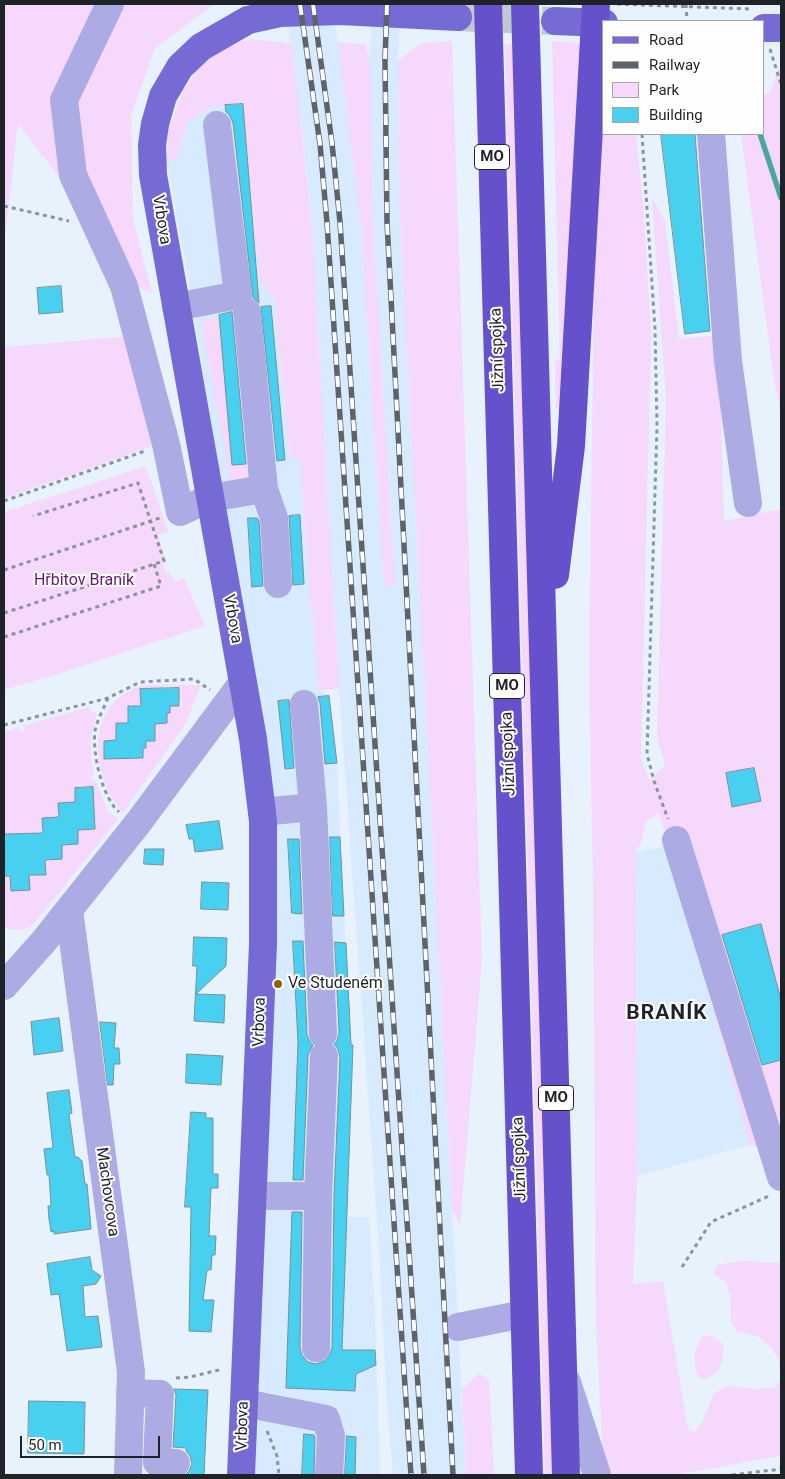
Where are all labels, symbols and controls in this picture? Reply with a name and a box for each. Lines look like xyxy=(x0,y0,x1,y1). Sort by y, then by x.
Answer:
legend xyxy=(602,20,765,135)
text: Road xyxy=(649,31,683,49)
text: Railway xyxy=(649,56,700,74)
text: Park xyxy=(649,81,679,99)
text: Building xyxy=(649,106,703,124)
road number: MO xyxy=(474,144,510,170)
street label: Vrbova xyxy=(148,194,174,246)
street label: Jižní spojka xyxy=(487,307,509,393)
park label: Hřbitov Braník xyxy=(34,571,134,591)
street label: Vrbova xyxy=(218,593,246,645)
road number: MO xyxy=(490,674,524,698)
street label: Jižní spojka xyxy=(498,711,520,797)
place label: Ve Studeném xyxy=(288,974,383,994)
marker: Ve Studeném xyxy=(272,978,284,990)
street label: Vrbova xyxy=(250,997,270,1047)
district label: BRANÍK xyxy=(626,1001,708,1027)
road number: MO xyxy=(538,1086,574,1110)
street label: Jižní spojka xyxy=(509,1116,531,1202)
street label: Machovcova xyxy=(91,1146,123,1238)
street label: Vrbova xyxy=(233,1401,253,1451)
scale bar xyxy=(22,1426,162,1458)
text: 50 m xyxy=(28,1436,62,1454)

